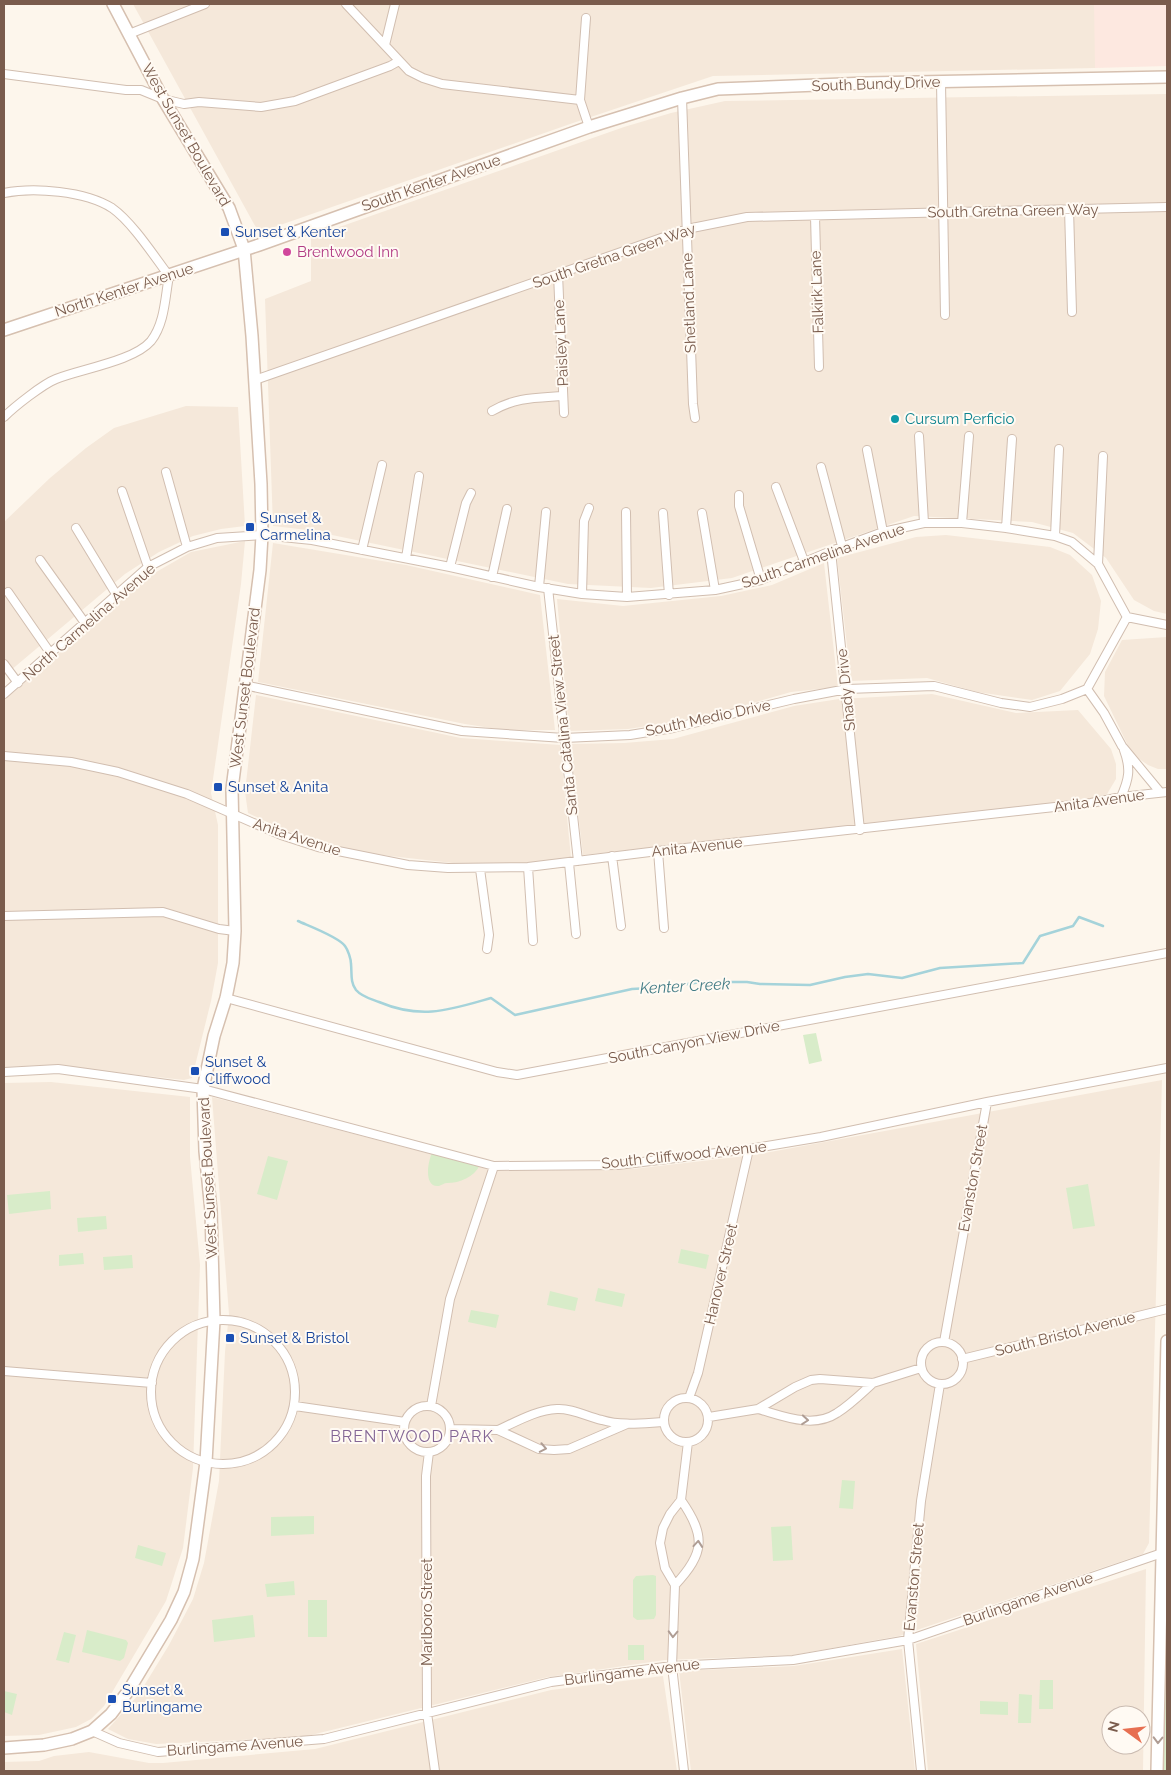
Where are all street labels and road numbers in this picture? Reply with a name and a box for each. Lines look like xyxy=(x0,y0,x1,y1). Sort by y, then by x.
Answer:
street label: West Sunset Boulevard xyxy=(138,60,234,210)
street label: South Bundy Drive xyxy=(811,73,941,95)
street label: South Kenter Avenue xyxy=(359,151,503,215)
street label: South Gretna Green Way xyxy=(927,201,1099,221)
street label: South Gretna Green Way xyxy=(530,220,698,292)
street label: Falkirk Lane xyxy=(807,250,827,334)
street label: Shetland Lane xyxy=(678,252,700,353)
street label: North Kenter Avenue xyxy=(52,259,196,321)
street label: Paisley Lane xyxy=(550,299,572,387)
street label: South Carmelina Avenue xyxy=(739,520,907,592)
street label: North Carmelina Avenue xyxy=(19,559,159,685)
street label: West Sunset Boulevard xyxy=(226,606,264,770)
street label: Santa Catalina View Street xyxy=(545,634,581,816)
street label: Shady Drive xyxy=(833,648,859,732)
street label: South Medio Drive xyxy=(644,696,772,740)
street label: Anita Avenue xyxy=(1053,786,1146,816)
street label: Anita Avenue xyxy=(251,814,343,860)
street label: Anita Avenue xyxy=(651,833,744,861)
street label: South Canyon View Drive xyxy=(607,1017,781,1067)
street label: West Sunset Boulevard xyxy=(195,1097,221,1259)
street label: Evanston Street xyxy=(955,1123,991,1233)
street label: South Cliffwood Avenue xyxy=(601,1137,768,1173)
street label: Hanover Street xyxy=(701,1222,741,1326)
street label: South Bristol Avenue xyxy=(993,1308,1137,1360)
street label: Evanston Street xyxy=(900,1522,928,1632)
street label: Marlboro Street xyxy=(418,1558,436,1666)
street label: Burlingame Avenue xyxy=(961,1568,1096,1630)
street label: Burlingame Avenue xyxy=(563,1655,701,1689)
street label: Burlingame Avenue xyxy=(166,1732,304,1760)

